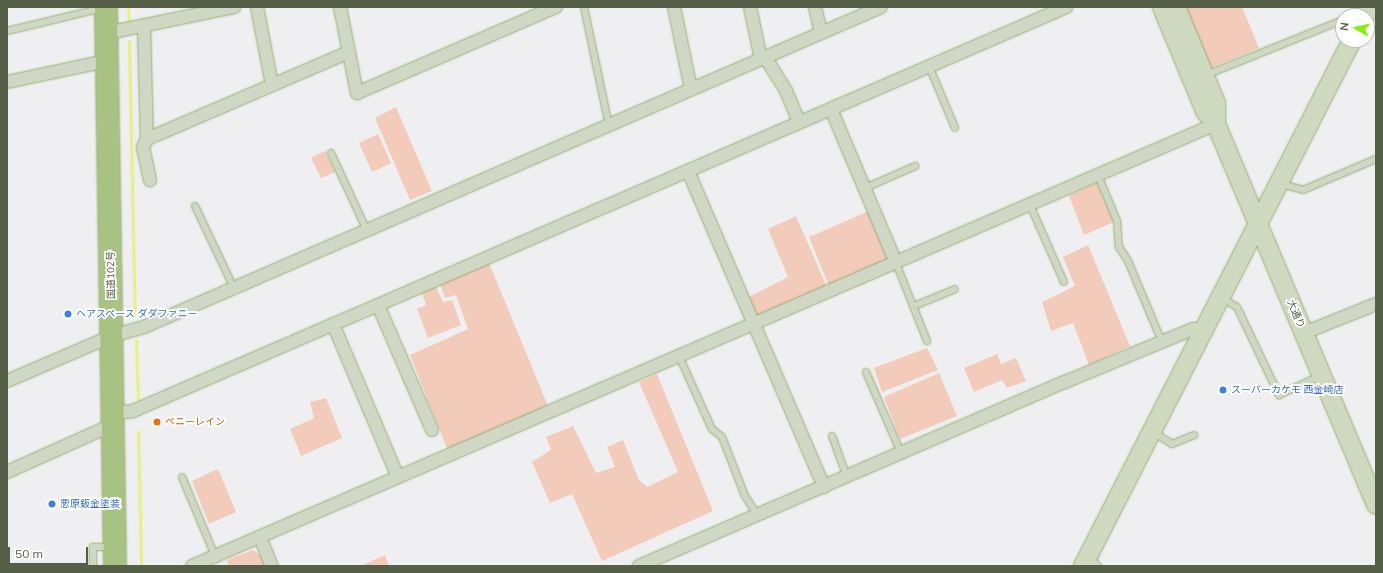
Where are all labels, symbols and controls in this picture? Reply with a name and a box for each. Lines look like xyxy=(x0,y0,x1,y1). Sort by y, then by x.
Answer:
north arrow xyxy=(1335,8,1375,48)
text: N xyxy=(1337,21,1352,32)
street label: 国道102号 xyxy=(105,251,117,299)
street label: 大通り xyxy=(1285,298,1307,330)
place label: ヘアスペース ダダファニー xyxy=(76,308,199,320)
marker: ヘアスペース ダダファニー xyxy=(63,309,73,319)
place label: スーパーカケモ 西金崎店 xyxy=(1231,384,1344,396)
marker: スーパーカケモ 西金崎店 xyxy=(1218,385,1228,395)
place label: ペニーレイン xyxy=(165,416,225,428)
marker: ペニーレイン xyxy=(152,417,162,427)
place label: 悪原鈑金塗装 xyxy=(60,498,120,510)
marker: 悪原鈑金塗装 xyxy=(47,499,57,509)
scale bar xyxy=(10,539,90,565)
text: 50 m xyxy=(15,546,43,561)

